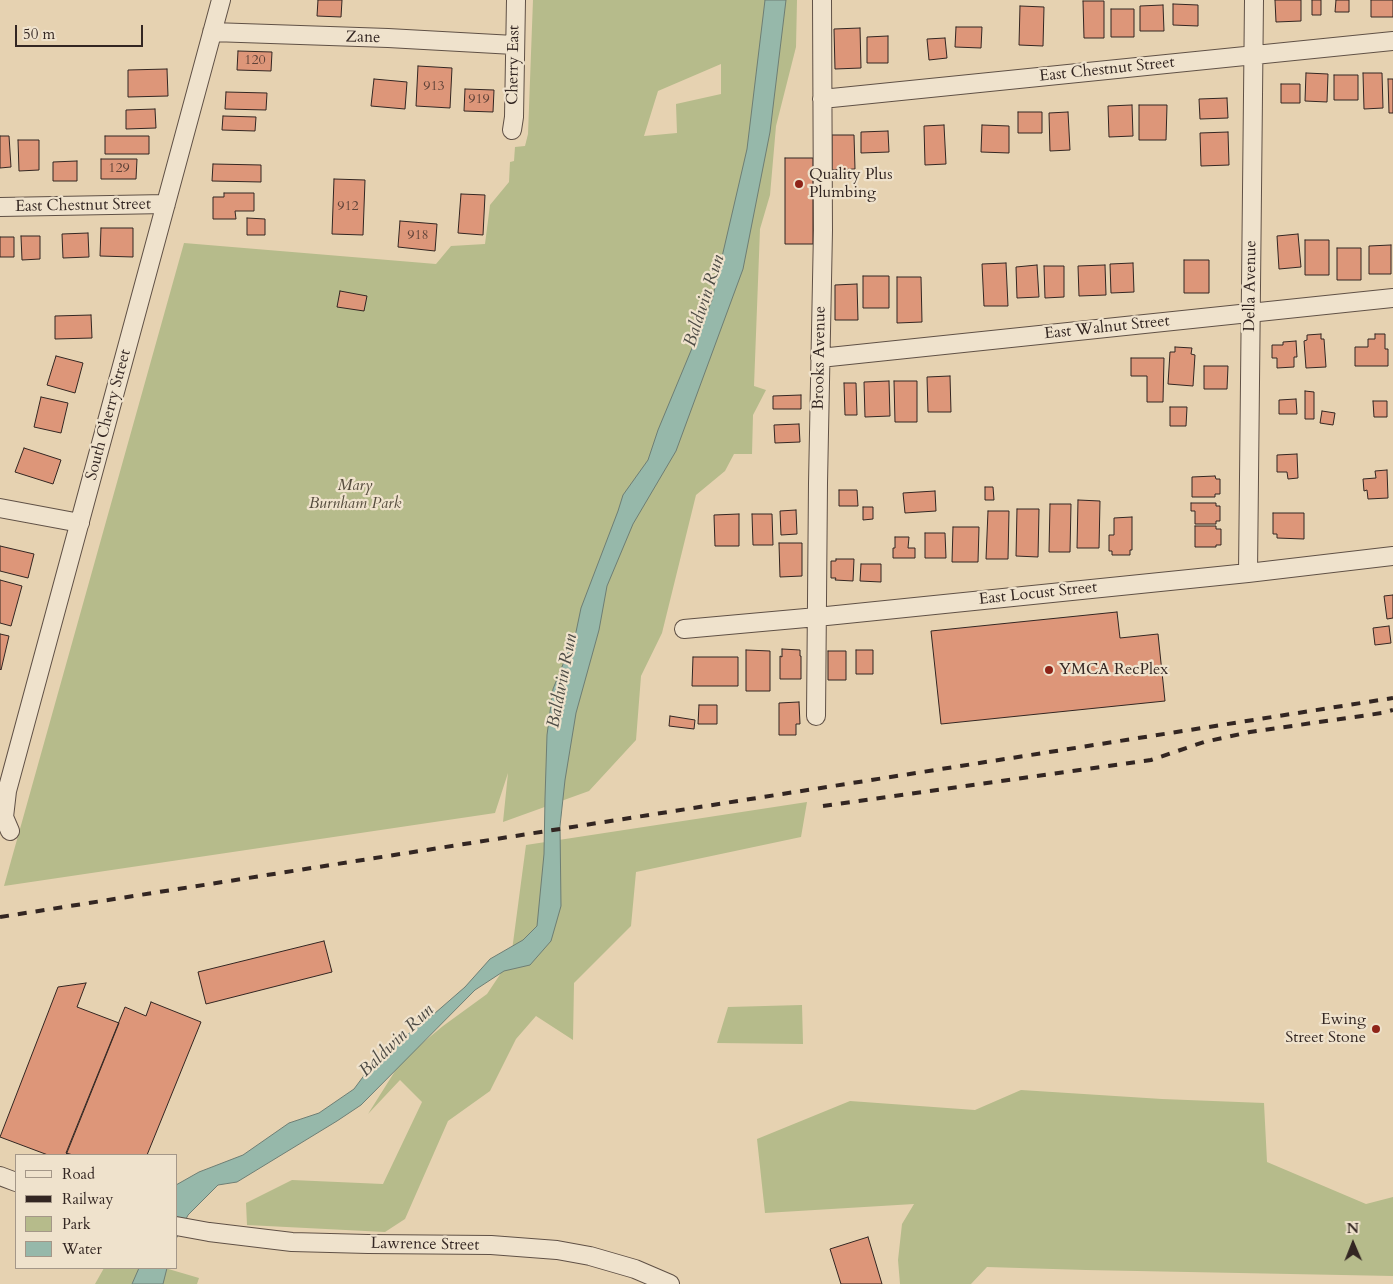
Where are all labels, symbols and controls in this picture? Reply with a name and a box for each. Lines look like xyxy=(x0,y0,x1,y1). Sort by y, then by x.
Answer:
scale bar xyxy=(18,15,145,47)
text: 50 m xyxy=(23,24,55,44)
street label: Cherry East xyxy=(504,25,524,105)
street label: Zane xyxy=(345,28,381,48)
house number: 120 xyxy=(244,53,266,69)
street label: East Chestnut Street xyxy=(1038,53,1176,87)
house number: 913 xyxy=(423,79,445,95)
house number: 919 xyxy=(468,92,490,108)
house number: 129 xyxy=(108,161,130,177)
place label: Quality Plus Plumbing xyxy=(809,165,893,203)
marker: Quality Plus Plumbing xyxy=(793,178,805,190)
street label: East Chestnut Street xyxy=(15,195,151,217)
house number: 912 xyxy=(337,199,359,215)
house number: 918 xyxy=(407,228,429,244)
street label: Della Avenue xyxy=(1241,240,1261,332)
water label: Baldwin Run xyxy=(680,252,730,350)
street label: Brooks Avenue xyxy=(809,306,831,410)
street label: East Walnut Street xyxy=(1043,312,1171,344)
street label: South Cherry Street xyxy=(82,347,136,483)
park label: Mary Burnham Park xyxy=(309,476,401,514)
street label: East Locust Street xyxy=(978,578,1098,610)
water label: Baldwin Run xyxy=(543,632,583,730)
place label: YMCA RecPlex xyxy=(1059,660,1168,680)
marker: YMCA RecPlex xyxy=(1043,664,1055,676)
water label: Baldwin Run xyxy=(355,1000,439,1082)
place label: Ewing Street Stone xyxy=(1285,1010,1366,1048)
marker: Ewing Street Stone xyxy=(1370,1023,1382,1035)
legend xyxy=(15,1154,178,1269)
text: Road xyxy=(62,1164,95,1184)
text: Railway xyxy=(62,1189,113,1209)
text: Park xyxy=(62,1214,91,1234)
north arrow xyxy=(1328,1219,1378,1269)
text: N xyxy=(1346,1219,1359,1238)
street label: Lawrence Street xyxy=(370,1234,480,1256)
text: Water xyxy=(62,1239,102,1259)

